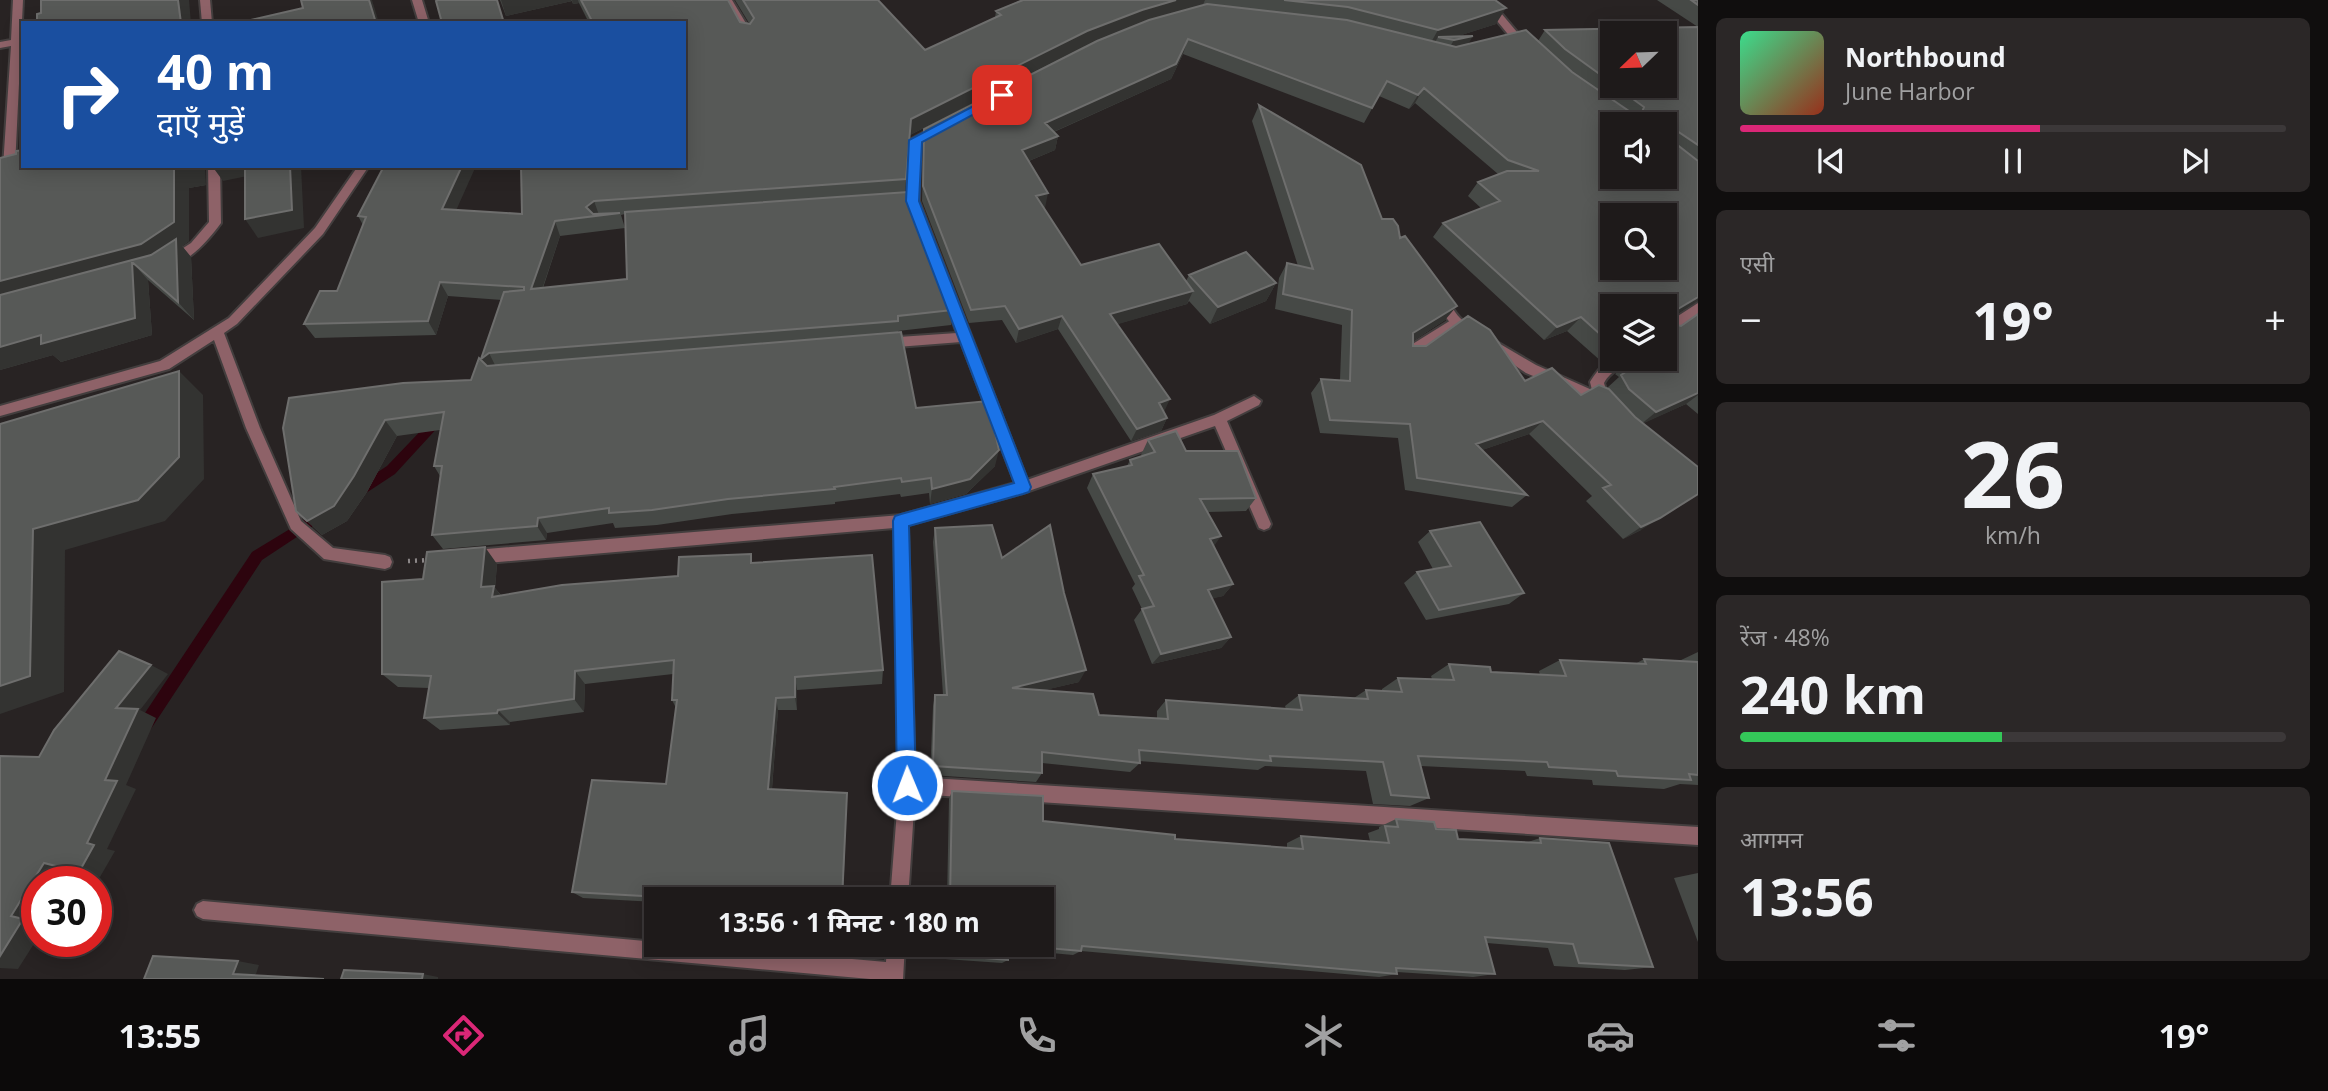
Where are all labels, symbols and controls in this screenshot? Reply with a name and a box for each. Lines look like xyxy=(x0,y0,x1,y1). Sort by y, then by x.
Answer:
north arrow xyxy=(1600,21,1676,98)
map controls xyxy=(1600,21,1677,371)
text: 40 m xyxy=(157,38,274,104)
text: Northbound xyxy=(1845,39,2006,75)
icon: right xyxy=(42,49,133,140)
pin xyxy=(972,65,1032,125)
text: June Harbor xyxy=(1845,75,1975,107)
icon: arrive xyxy=(983,76,1021,114)
text: दाएँ मुड़ें xyxy=(157,101,245,144)
button: sound xyxy=(1600,112,1677,189)
icon: previous xyxy=(1812,142,1850,180)
icon: pause xyxy=(1994,142,2032,180)
icon: next xyxy=(2176,142,2214,180)
button: search xyxy=(1600,203,1677,280)
text: एसी xyxy=(1740,247,1774,279)
text: 19° xyxy=(1972,284,2054,355)
text: − xyxy=(1740,293,1762,345)
text: + xyxy=(2264,293,2286,345)
button: layers xyxy=(1600,294,1677,371)
text: 26 xyxy=(1961,411,2065,535)
text: km/h xyxy=(1985,519,2041,551)
text: रेंज · 48% xyxy=(1740,621,1830,653)
text: 240 km xyxy=(1740,658,1926,729)
position arrow xyxy=(870,748,944,822)
text: आगमन xyxy=(1740,823,1803,855)
text: 13:56 xyxy=(1740,860,1874,931)
speed limit sign: 30 xyxy=(21,866,112,957)
text: 13:56 · 1 मिनट · 180 m xyxy=(718,904,980,940)
icon: directions xyxy=(439,1011,488,1060)
icon: music xyxy=(725,1011,774,1060)
icon: phone xyxy=(1012,1011,1061,1060)
icon: climate xyxy=(1299,1011,1348,1060)
icon: car xyxy=(1586,1011,1635,1060)
icon: filters xyxy=(1872,1011,1921,1060)
text: 13:55 xyxy=(119,1014,201,1057)
text: 19° xyxy=(2159,1014,2209,1057)

